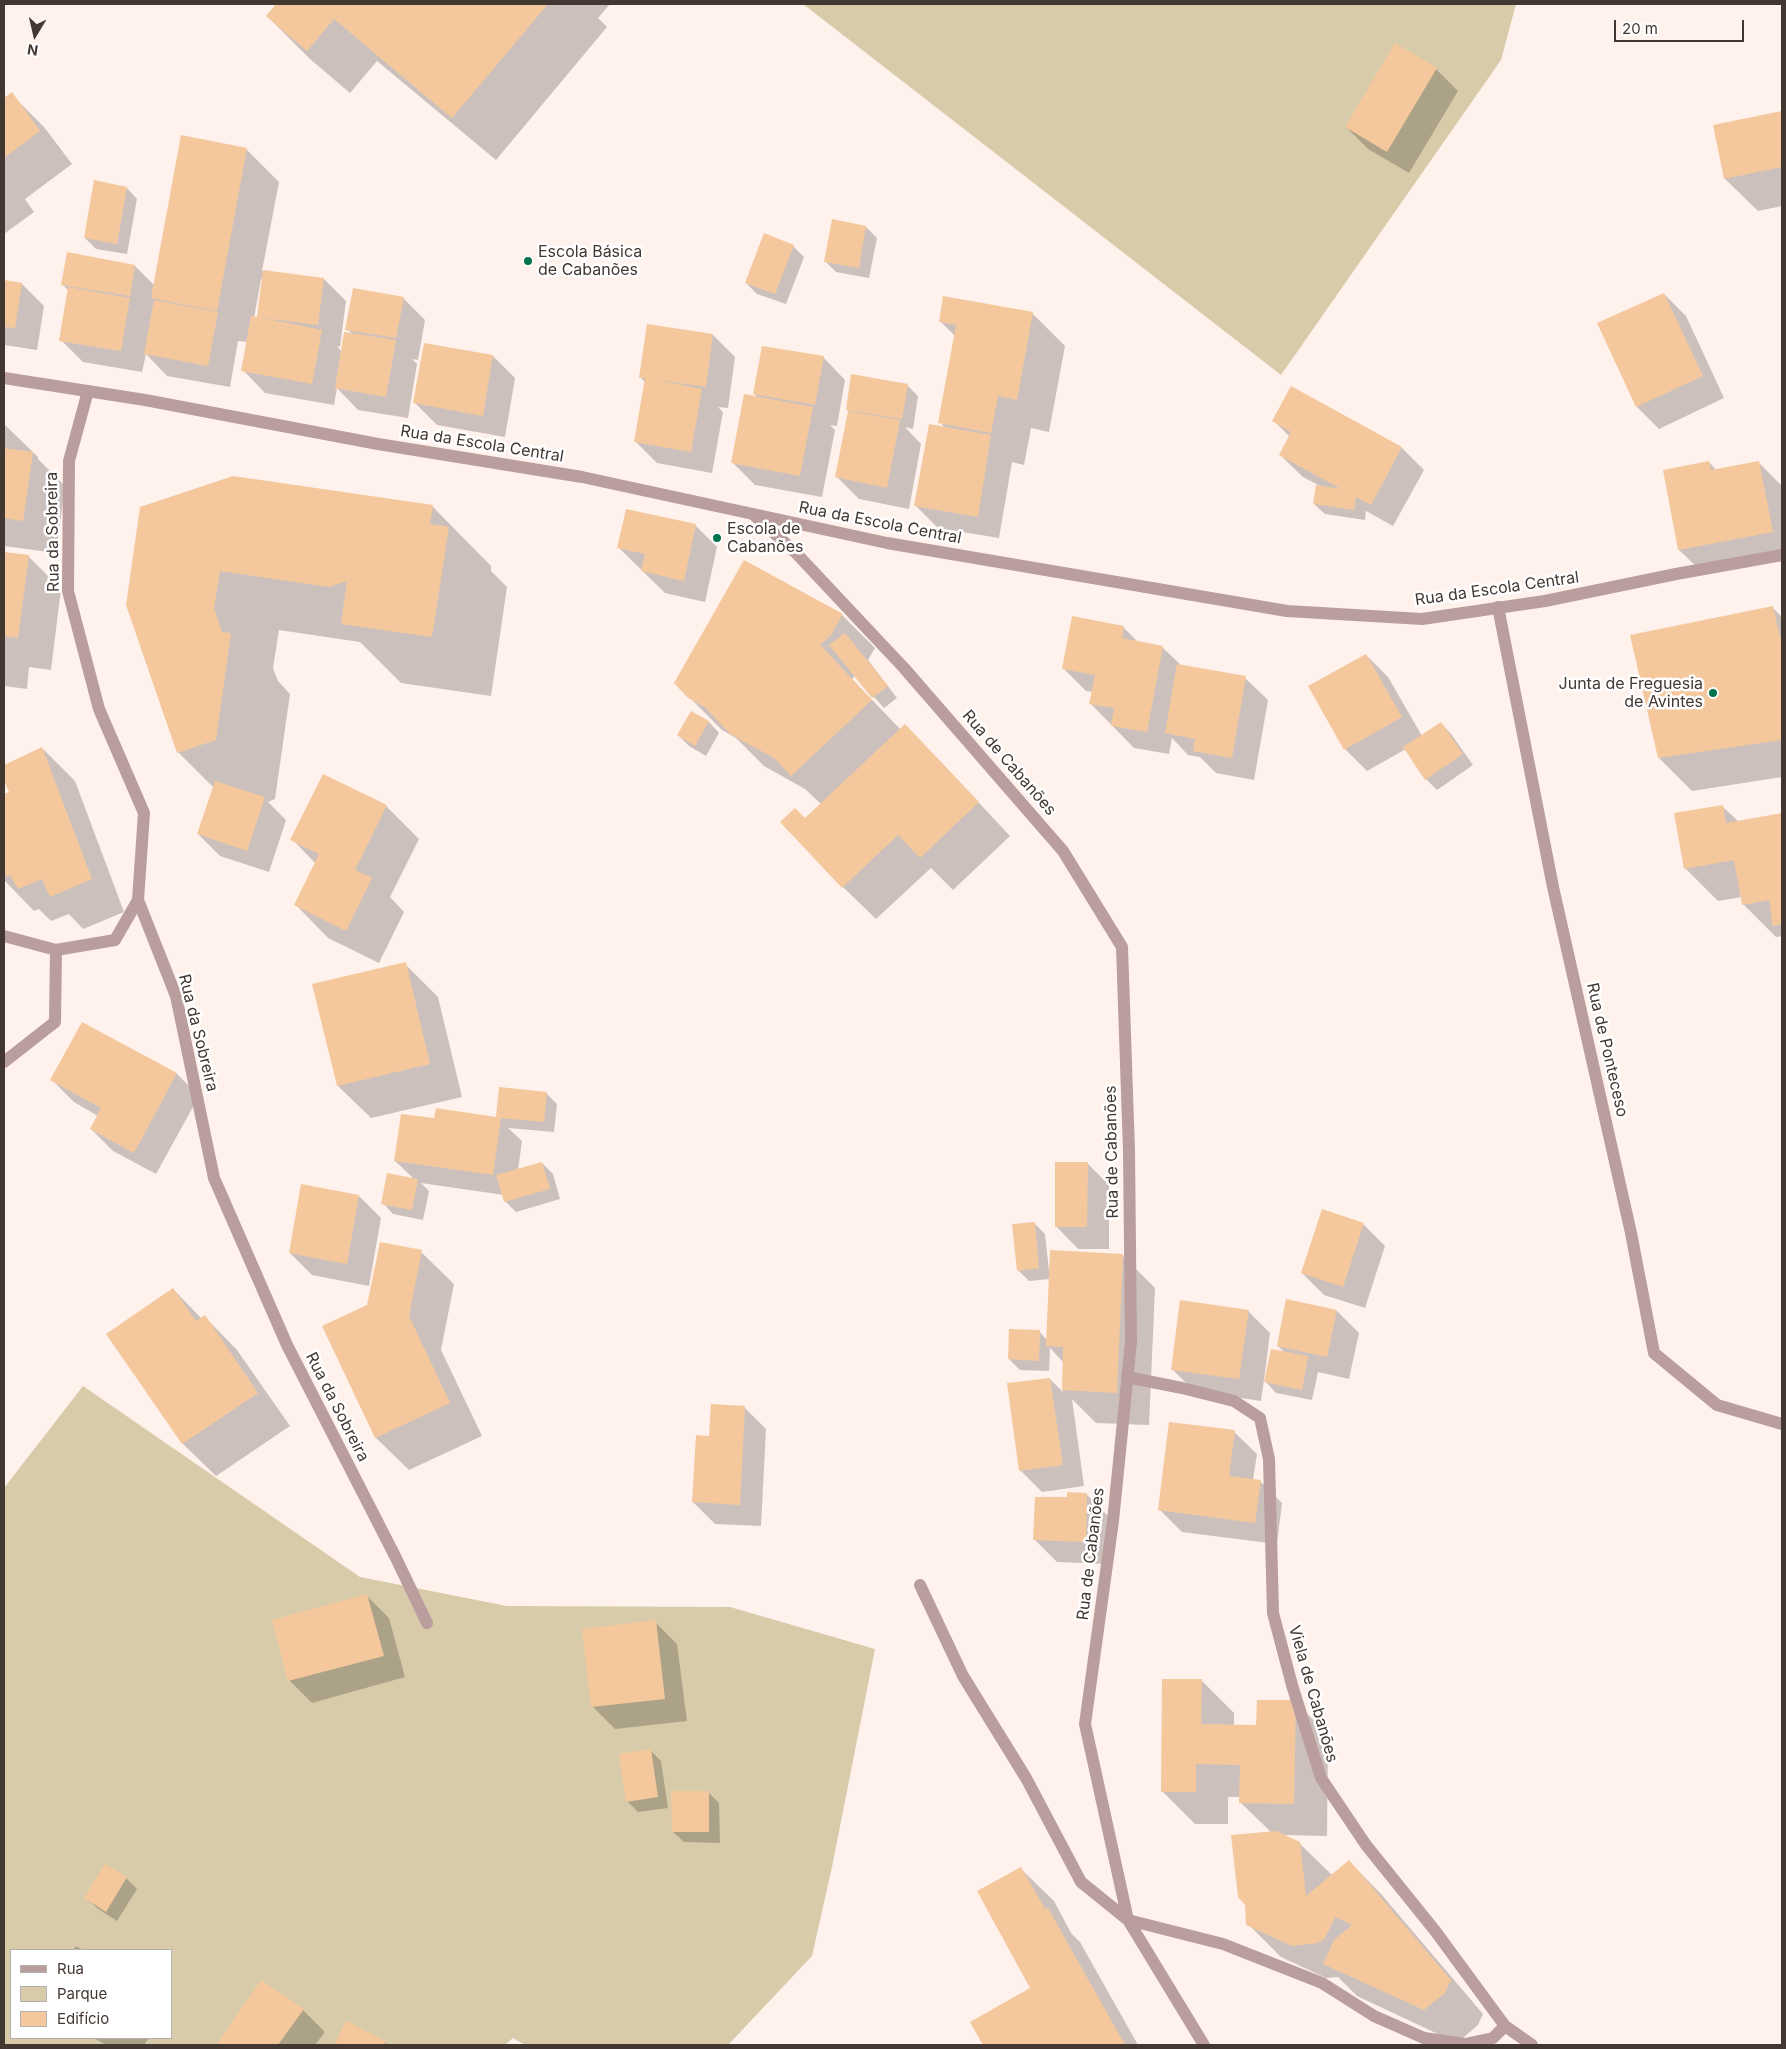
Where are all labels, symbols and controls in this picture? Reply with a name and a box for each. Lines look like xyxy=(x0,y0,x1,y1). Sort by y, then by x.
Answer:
north arrow xyxy=(10,10,60,60)
scale bar xyxy=(1616,10,1746,42)
text: 20 m xyxy=(1622,19,1658,38)
text: N xyxy=(26,41,39,60)
place label: Escola Básica de Cabanões xyxy=(538,242,642,280)
marker: Escola Básica de Cabanões xyxy=(522,255,534,267)
street label: Rua da Escola Central xyxy=(399,422,565,466)
street label: Rua da Sobreira xyxy=(42,472,64,592)
street label: Rua da Escola Central xyxy=(797,498,963,548)
place label: Escola de Cabanões xyxy=(727,519,803,557)
marker: Escola de Cabanões xyxy=(711,532,723,544)
street label: Rua da Escola Central xyxy=(1414,568,1580,610)
place label: Junta de Freguesia de Avintes xyxy=(1559,674,1703,712)
marker: Junta de Freguesia de Avintes xyxy=(1707,687,1719,699)
street label: Rua de Cabanões xyxy=(958,706,1060,820)
street label: Rua da Sobreira xyxy=(174,972,222,1094)
street label: Rua de Ponteceso xyxy=(1582,981,1632,1119)
street label: Rua de Cabanões xyxy=(1101,1085,1123,1219)
street label: Rua da Sobreira xyxy=(301,1349,373,1465)
street label: Rua de Cabanões xyxy=(1073,1487,1109,1621)
street label: Viela de Cabanões xyxy=(1284,1623,1342,1765)
legend xyxy=(10,1949,172,2039)
text: Rua xyxy=(57,1959,84,1978)
text: Parque xyxy=(57,1984,107,2003)
text: Edifício xyxy=(57,2009,109,2028)

